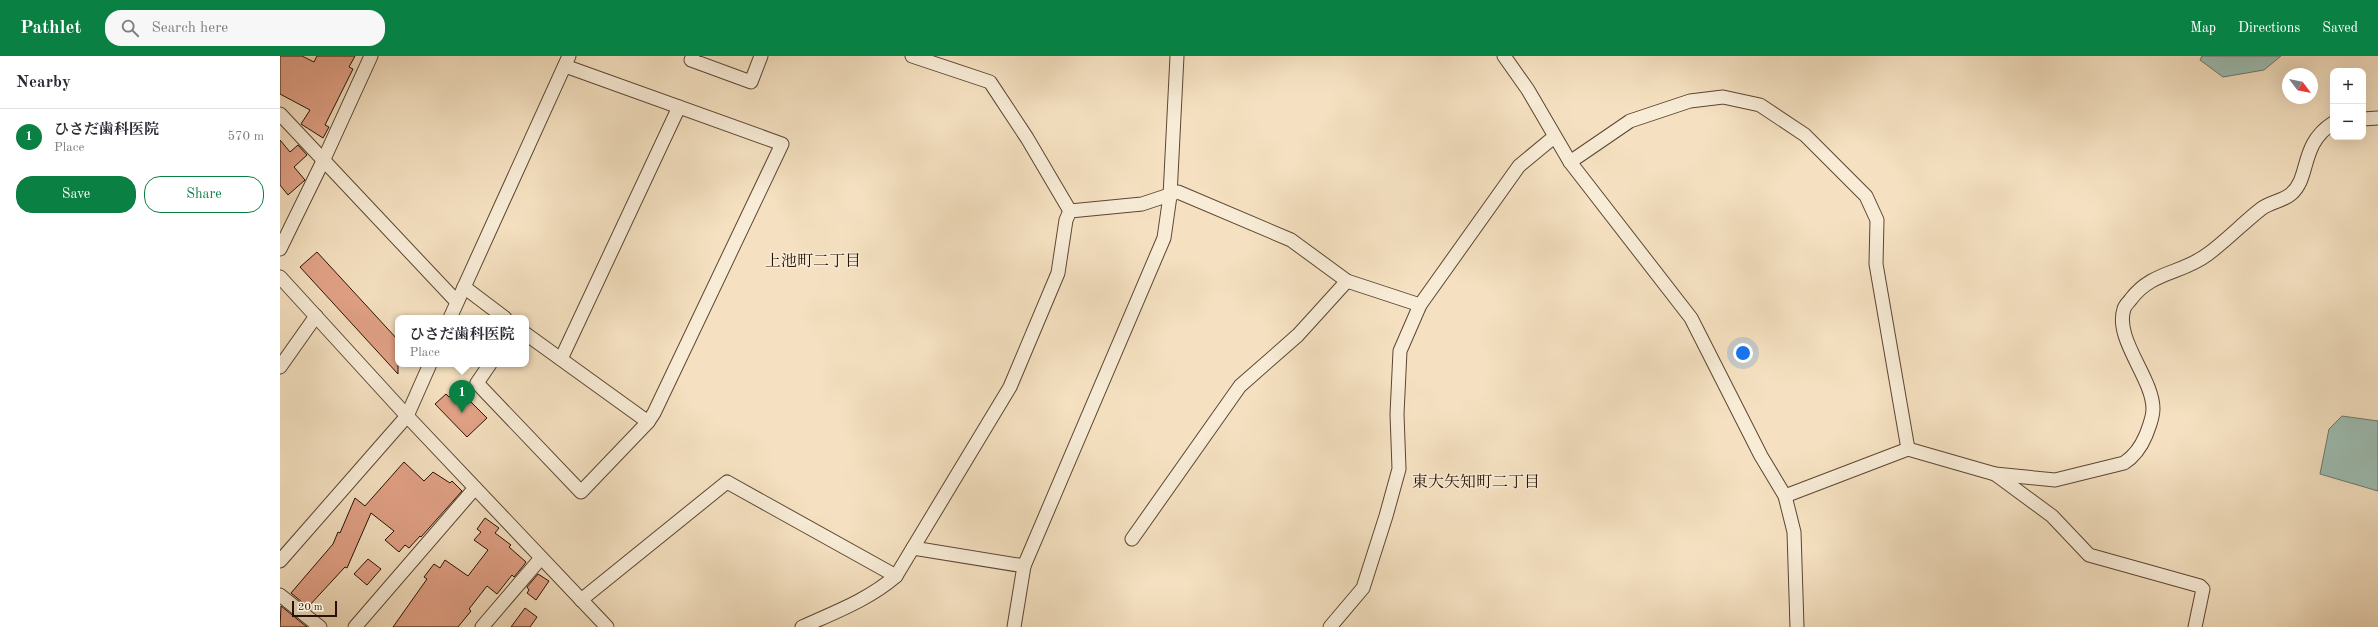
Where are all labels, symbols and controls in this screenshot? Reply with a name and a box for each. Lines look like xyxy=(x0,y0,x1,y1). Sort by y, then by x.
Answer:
search box xyxy=(105,10,385,46)
icon: search xyxy=(119,17,141,39)
text: Pathlet xyxy=(20,19,81,38)
text: Search here xyxy=(151,21,228,36)
text: Map xyxy=(2190,21,2216,35)
text: Directions xyxy=(2238,21,2300,35)
text: Saved xyxy=(2322,21,2358,35)
north arrow xyxy=(2282,68,2318,104)
map controls xyxy=(2330,68,2366,140)
button: + xyxy=(2330,68,2366,104)
text: Nearby xyxy=(16,74,71,91)
button: − xyxy=(2330,104,2366,140)
text: ひさだ歯科医院 xyxy=(54,123,159,138)
text: 1 xyxy=(25,130,33,143)
text: 570 m xyxy=(227,130,264,143)
text: Place xyxy=(54,141,84,154)
button: Save xyxy=(16,176,136,213)
button: Share xyxy=(144,176,264,213)
district label: 上池町二丁目 xyxy=(765,252,861,270)
popup xyxy=(395,315,529,367)
text: ひさだ歯科医院 xyxy=(409,328,515,343)
your location xyxy=(1733,343,1753,363)
text: Place xyxy=(409,346,440,359)
pin: 1 xyxy=(449,380,475,413)
district label: 東大矢知町二丁目 xyxy=(1412,473,1540,491)
scale bar xyxy=(292,599,337,618)
text: 20 m xyxy=(298,602,323,613)

